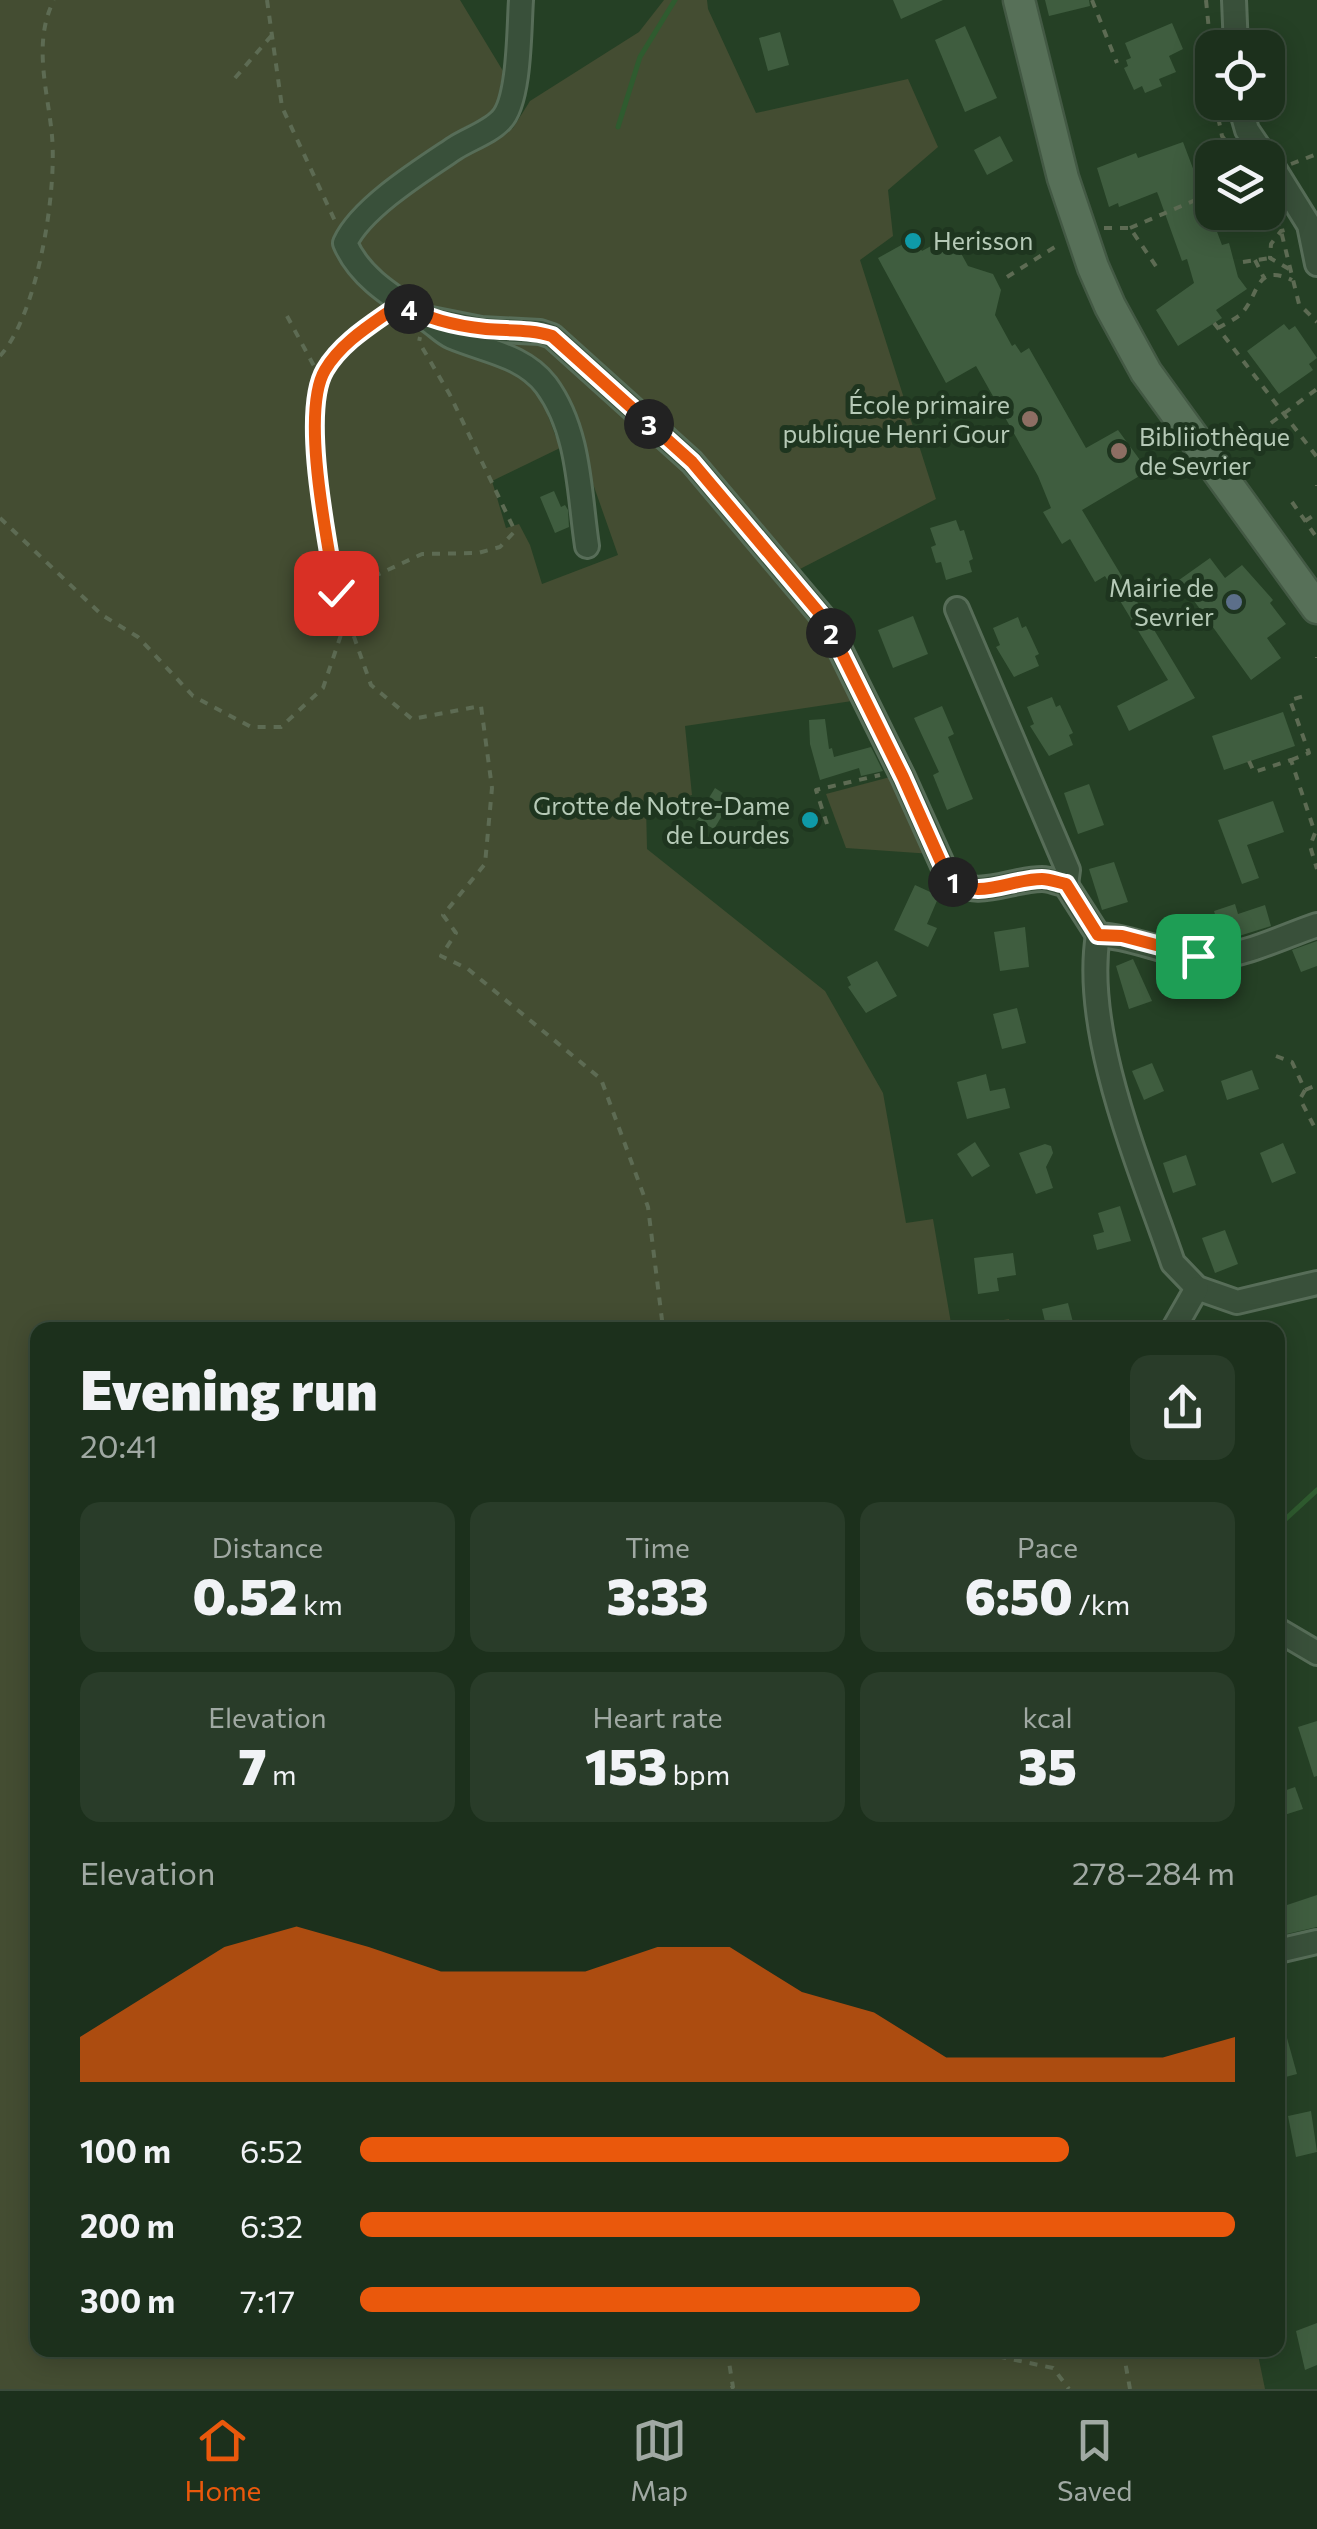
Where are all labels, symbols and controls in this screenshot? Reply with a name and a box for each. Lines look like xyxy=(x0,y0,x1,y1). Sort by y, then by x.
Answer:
map controls xyxy=(1195,30,1285,230)
button: locate xyxy=(1195,30,1285,120)
button: layers xyxy=(1195,140,1285,230)
place label: Herisson xyxy=(933,225,1033,255)
marker: Herisson xyxy=(902,230,924,252)
pin: 4 xyxy=(384,284,434,334)
text: 4 xyxy=(400,292,418,326)
place label: École primaire publique Henri Gour xyxy=(782,389,1010,448)
pin: 3 xyxy=(624,399,674,449)
text: 3 xyxy=(641,407,657,441)
marker: École primaire publique Henri Gour xyxy=(1019,408,1041,430)
place label: Bibliiothèque de Sevrier xyxy=(1139,421,1290,480)
marker: Bibliiothèque de Sevrier xyxy=(1108,440,1130,462)
pin xyxy=(294,551,379,636)
icon: check xyxy=(309,566,364,621)
place label: Mairie de Sevrier xyxy=(1109,572,1214,631)
marker: Mairie de Sevrier xyxy=(1223,591,1245,613)
pin: 2 xyxy=(806,608,856,658)
text: 2 xyxy=(823,616,839,650)
place label: Grotte de Notre-Dame de Lourdes xyxy=(533,790,790,849)
marker: Grotte de Notre-Dame de Lourdes xyxy=(799,809,821,831)
pin: 1 xyxy=(928,857,978,907)
text: 1 xyxy=(947,865,959,899)
pin xyxy=(1156,914,1241,999)
icon: arrive xyxy=(1171,929,1226,984)
text: Evening run xyxy=(80,1354,378,1421)
button: share xyxy=(1130,1355,1235,1460)
text: 20:41 xyxy=(80,1425,158,1465)
text: Distance xyxy=(212,1530,323,1564)
text: Time xyxy=(625,1530,690,1564)
text: Pace xyxy=(1017,1530,1078,1564)
text: 0.52 xyxy=(192,1564,298,1625)
text: 3:33 xyxy=(606,1564,709,1625)
text: 6:50 xyxy=(965,1564,1073,1625)
text: km xyxy=(298,1587,343,1621)
text: /km xyxy=(1073,1587,1130,1621)
text: Elevation xyxy=(208,1700,327,1734)
text: Heart rate xyxy=(592,1700,723,1734)
text: kcal xyxy=(1022,1700,1073,1734)
text: 7 xyxy=(239,1734,267,1795)
text: 153 xyxy=(585,1734,667,1795)
text: 35 xyxy=(1018,1734,1077,1795)
text: m xyxy=(267,1757,296,1791)
text: bpm xyxy=(667,1757,730,1791)
text: Elevation xyxy=(80,1852,215,1892)
text: 278–284 m xyxy=(1072,1852,1235,1892)
text: 100 m xyxy=(80,2130,171,2170)
text: 6:52 xyxy=(240,2130,303,2170)
text: 200 m xyxy=(80,2205,175,2245)
text: 6:32 xyxy=(240,2205,303,2245)
text: 300 m xyxy=(80,2280,175,2320)
text: 7:17 xyxy=(240,2280,295,2320)
tab: Home xyxy=(184,2413,261,2507)
tab: Map xyxy=(630,2413,688,2507)
tab: Saved xyxy=(1057,2413,1133,2507)

